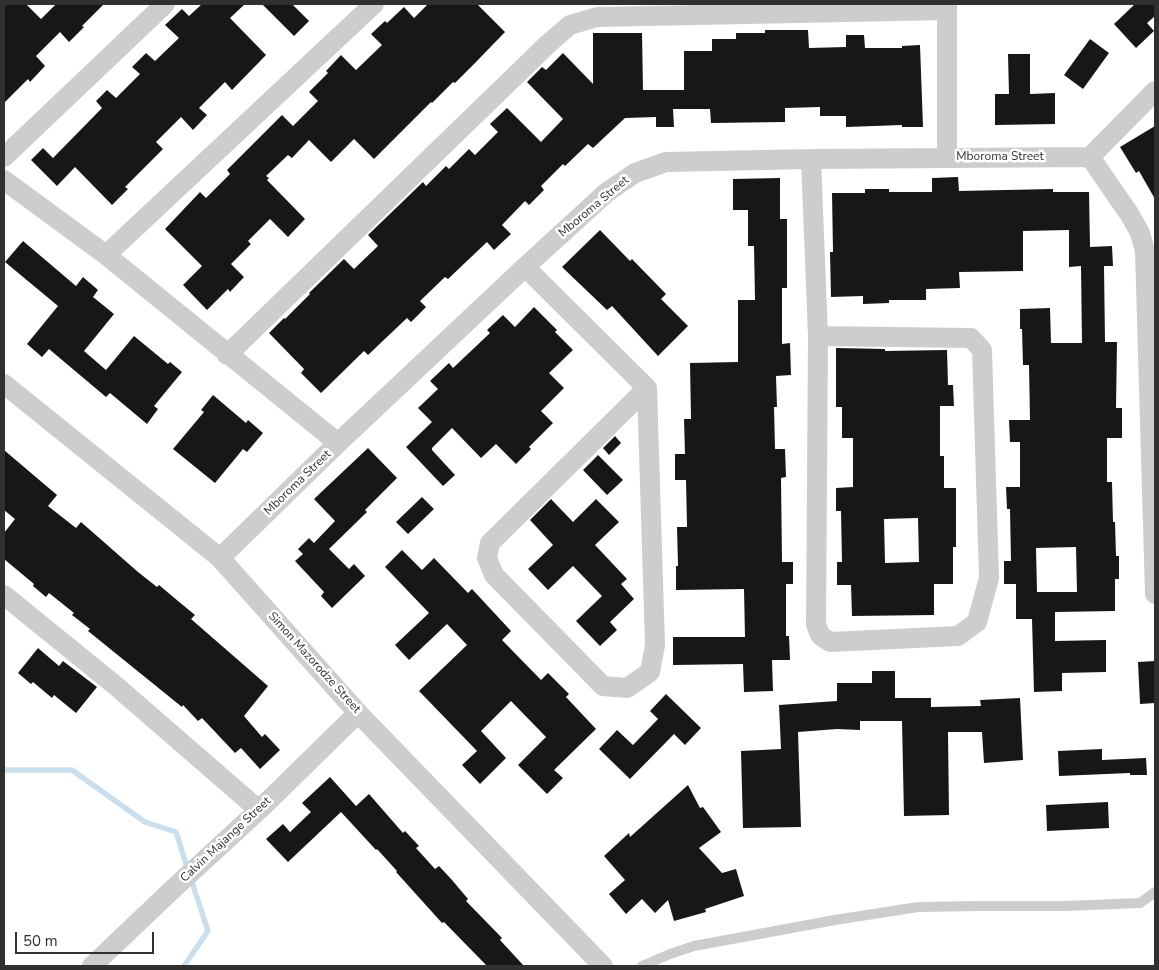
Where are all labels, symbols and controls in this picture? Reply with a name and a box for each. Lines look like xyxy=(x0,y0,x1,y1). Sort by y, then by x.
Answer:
street label: Mboroma Street xyxy=(956,150,1044,164)
street label: Mboroma Street xyxy=(556,173,632,241)
street label: Mboroma Street xyxy=(262,448,334,518)
street label: Simon Mazorodze Street xyxy=(265,609,363,717)
street label: Calvin Majange Street xyxy=(178,794,274,886)
scale bar xyxy=(18,922,156,954)
text: 50 m xyxy=(23,931,58,951)

